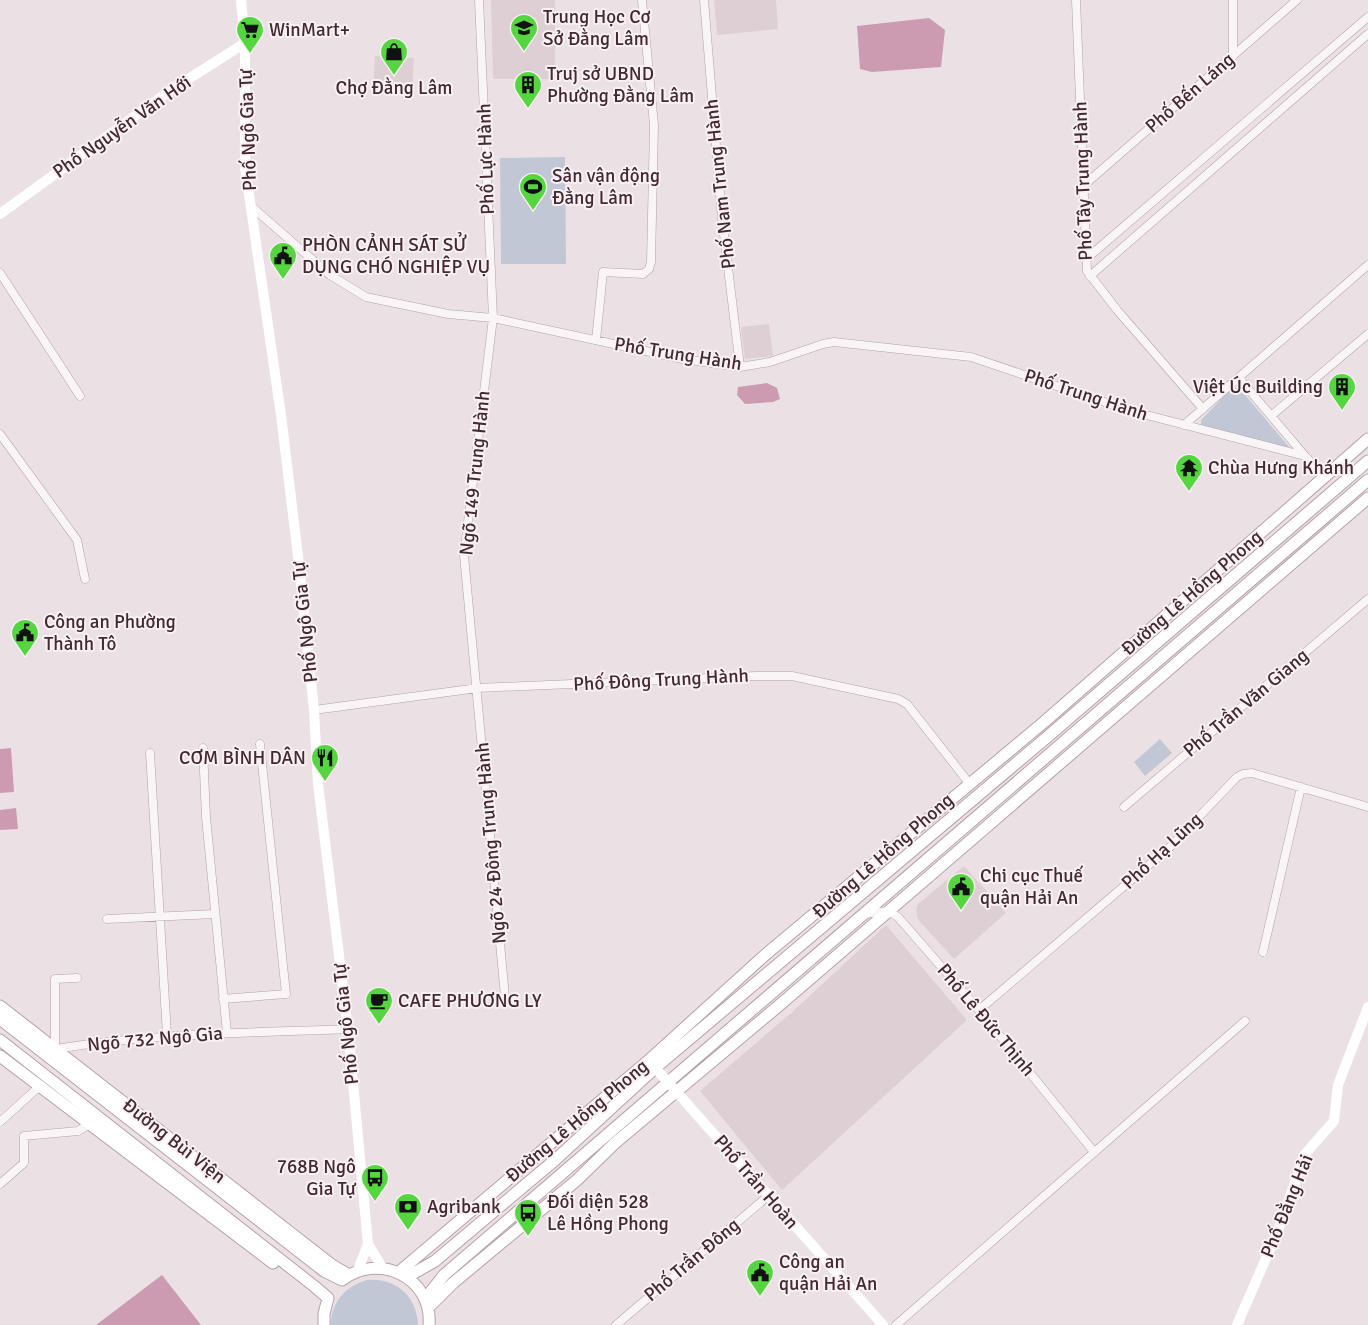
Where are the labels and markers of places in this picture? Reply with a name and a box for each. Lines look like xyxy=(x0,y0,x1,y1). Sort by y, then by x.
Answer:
place label: Trung Học Cơ Sở Đằng Lâm xyxy=(543,5,651,51)
school or university icon: Trung Học Cơ Sở Đằng Lâm xyxy=(509,13,539,52)
supermarket icon: WinMart+ xyxy=(235,15,265,54)
place label: WinMart+ xyxy=(269,18,350,42)
shop icon: Chợ Đằng Lâm xyxy=(379,37,409,76)
place label: Truj sở UBND Phường Đằng Lâm xyxy=(547,62,694,108)
building icon: Truj sở UBND Phường Đằng Lâm xyxy=(513,70,543,109)
place label: Chợ Đằng Lâm xyxy=(335,76,453,100)
place label: Sân vận động Đằng Lâm xyxy=(552,164,660,210)
sports icon: Sân vận động Đằng Lâm xyxy=(518,172,548,211)
place label: PHÒN CẢNH SÁT SỬ DỤNG CHÓ NGHIỆP VỤ xyxy=(302,231,490,279)
public building icon: PHÒN CẢNH SÁT SỬ DỤNG CHÓ NGHIỆP VỤ xyxy=(268,241,298,280)
building icon: Việt Úc Building xyxy=(1327,372,1357,411)
place label: Việt Úc Building xyxy=(1193,375,1323,399)
temple icon: Chùa Hưng Khánh xyxy=(1174,453,1204,492)
place label: Chùa Hưng Khánh xyxy=(1208,456,1354,480)
place label: Công an Phường Thành Tô xyxy=(44,610,176,656)
public building icon: Công an Phường Thành Tô xyxy=(10,618,40,657)
restaurant icon: CƠM BÌNH DÂN xyxy=(310,743,340,782)
place label: CƠM BÌNH DÂN xyxy=(179,746,306,770)
place label: Chi cục Thuế quận Hải An xyxy=(980,864,1084,910)
public building icon: Chi cục Thuế quận Hải An xyxy=(946,872,976,911)
cafe icon: CAFE PHƯƠNG LY xyxy=(364,986,394,1025)
place label: CAFE PHƯƠNG LY xyxy=(398,989,542,1013)
place label: 768B Ngô Gia Tự xyxy=(277,1155,356,1201)
bus stop icon: 768B Ngô Gia Tự xyxy=(360,1163,390,1202)
place label: Đối diện 528 Lê Hồng Phong xyxy=(547,1190,669,1236)
bank icon: Agribank xyxy=(393,1192,423,1231)
place label: Agribank xyxy=(427,1195,501,1219)
bus stop icon: Đối diện 528 Lê Hồng Phong xyxy=(513,1198,543,1237)
place label: Công an quận Hải An xyxy=(779,1250,877,1296)
public building icon: Công an quận Hải An xyxy=(745,1258,775,1297)

